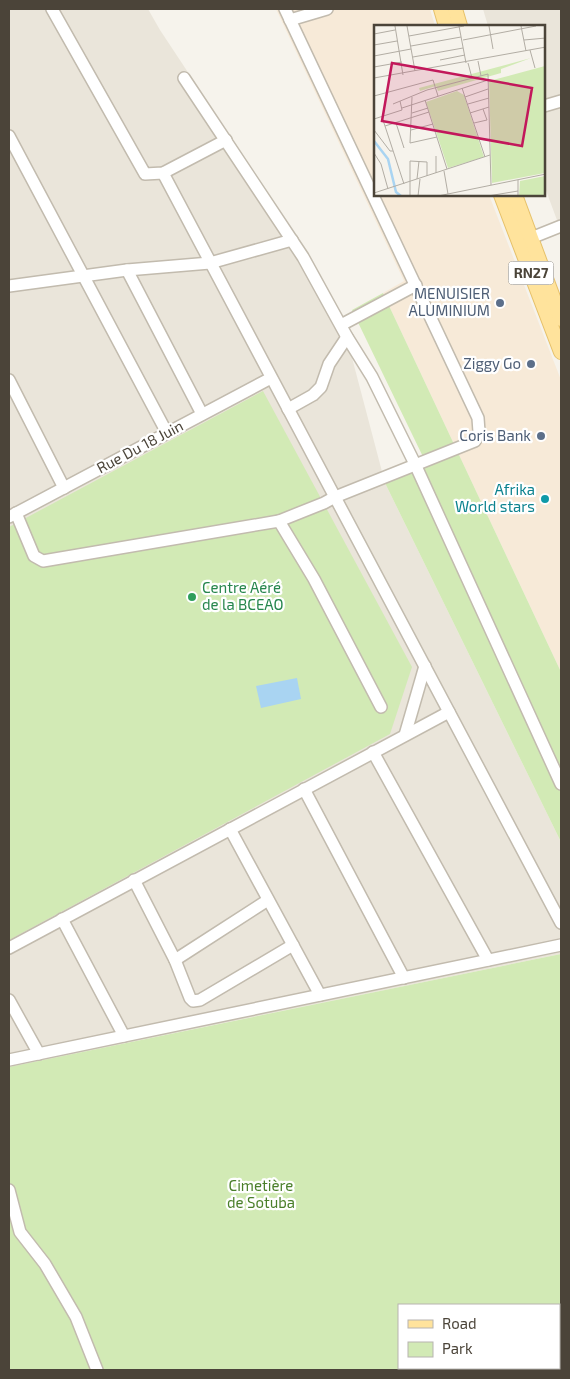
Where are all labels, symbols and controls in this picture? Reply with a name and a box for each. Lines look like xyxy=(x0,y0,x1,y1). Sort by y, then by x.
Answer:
inset map xyxy=(374,25,545,196)
road number: RN27 xyxy=(508,262,554,284)
place label: MENUISIER ALUMINIUM xyxy=(409,284,490,319)
marker: MENUISIER ALUMINIUM xyxy=(494,297,506,309)
place label: Ziggy Go xyxy=(463,354,521,372)
marker: Ziggy Go xyxy=(525,358,537,370)
street label: Rue Du 18 Juin xyxy=(93,416,186,476)
place label: Coris Bank xyxy=(459,426,531,444)
marker: Coris Bank xyxy=(535,430,547,442)
place label: Afrika World stars xyxy=(455,480,535,515)
marker: Afrika World stars xyxy=(539,493,551,505)
place label: Centre Aéré de la BCEAO xyxy=(202,578,284,613)
marker: Centre Aéré de la BCEAO xyxy=(186,591,198,603)
park label: Cimetière de Sotuba xyxy=(227,1176,295,1211)
legend xyxy=(398,1304,560,1369)
text: Road xyxy=(442,1314,477,1332)
text: Park xyxy=(442,1339,473,1357)

